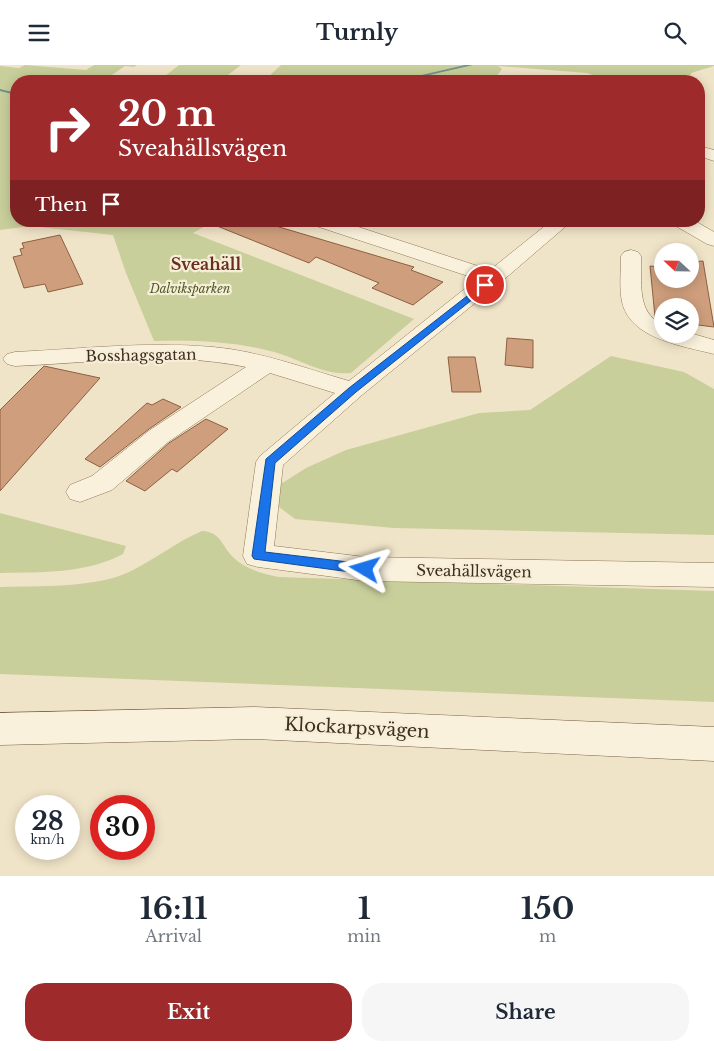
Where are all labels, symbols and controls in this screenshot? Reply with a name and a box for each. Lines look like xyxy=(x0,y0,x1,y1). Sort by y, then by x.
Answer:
icon: menu xyxy=(25,19,53,47)
text: Turnly xyxy=(316,19,398,46)
icon: search xyxy=(661,19,689,47)
text: 20 m xyxy=(118,92,215,135)
icon: right xyxy=(35,95,100,160)
text: Sveahällsvägen xyxy=(118,135,287,162)
icon: arrive xyxy=(97,190,125,218)
text: Then xyxy=(35,193,87,216)
north arrow xyxy=(654,243,699,287)
map controls xyxy=(654,243,699,343)
district label: Sveahäll xyxy=(171,254,242,274)
pin xyxy=(464,264,506,306)
icon: arrive xyxy=(471,271,499,299)
park label: Dalviksparken xyxy=(149,281,231,296)
button: layers xyxy=(654,298,699,343)
street label: Bosshagsgatan xyxy=(85,345,197,365)
position arrow xyxy=(338,542,390,594)
street label: Sveahällsvägen xyxy=(416,560,532,582)
street label: Klockarpsvägen xyxy=(284,713,430,743)
speed limit sign: 30 xyxy=(90,795,155,860)
text: 28 xyxy=(31,806,64,837)
text: km/h xyxy=(30,832,65,847)
text: 16:11 xyxy=(140,890,208,927)
text: 1 xyxy=(358,890,371,927)
text: 150 xyxy=(521,890,574,927)
text: Arrival xyxy=(145,926,202,946)
text: min xyxy=(347,926,381,946)
text: m xyxy=(539,926,556,946)
button: Exit xyxy=(25,983,352,1041)
button: Share xyxy=(362,983,689,1041)

